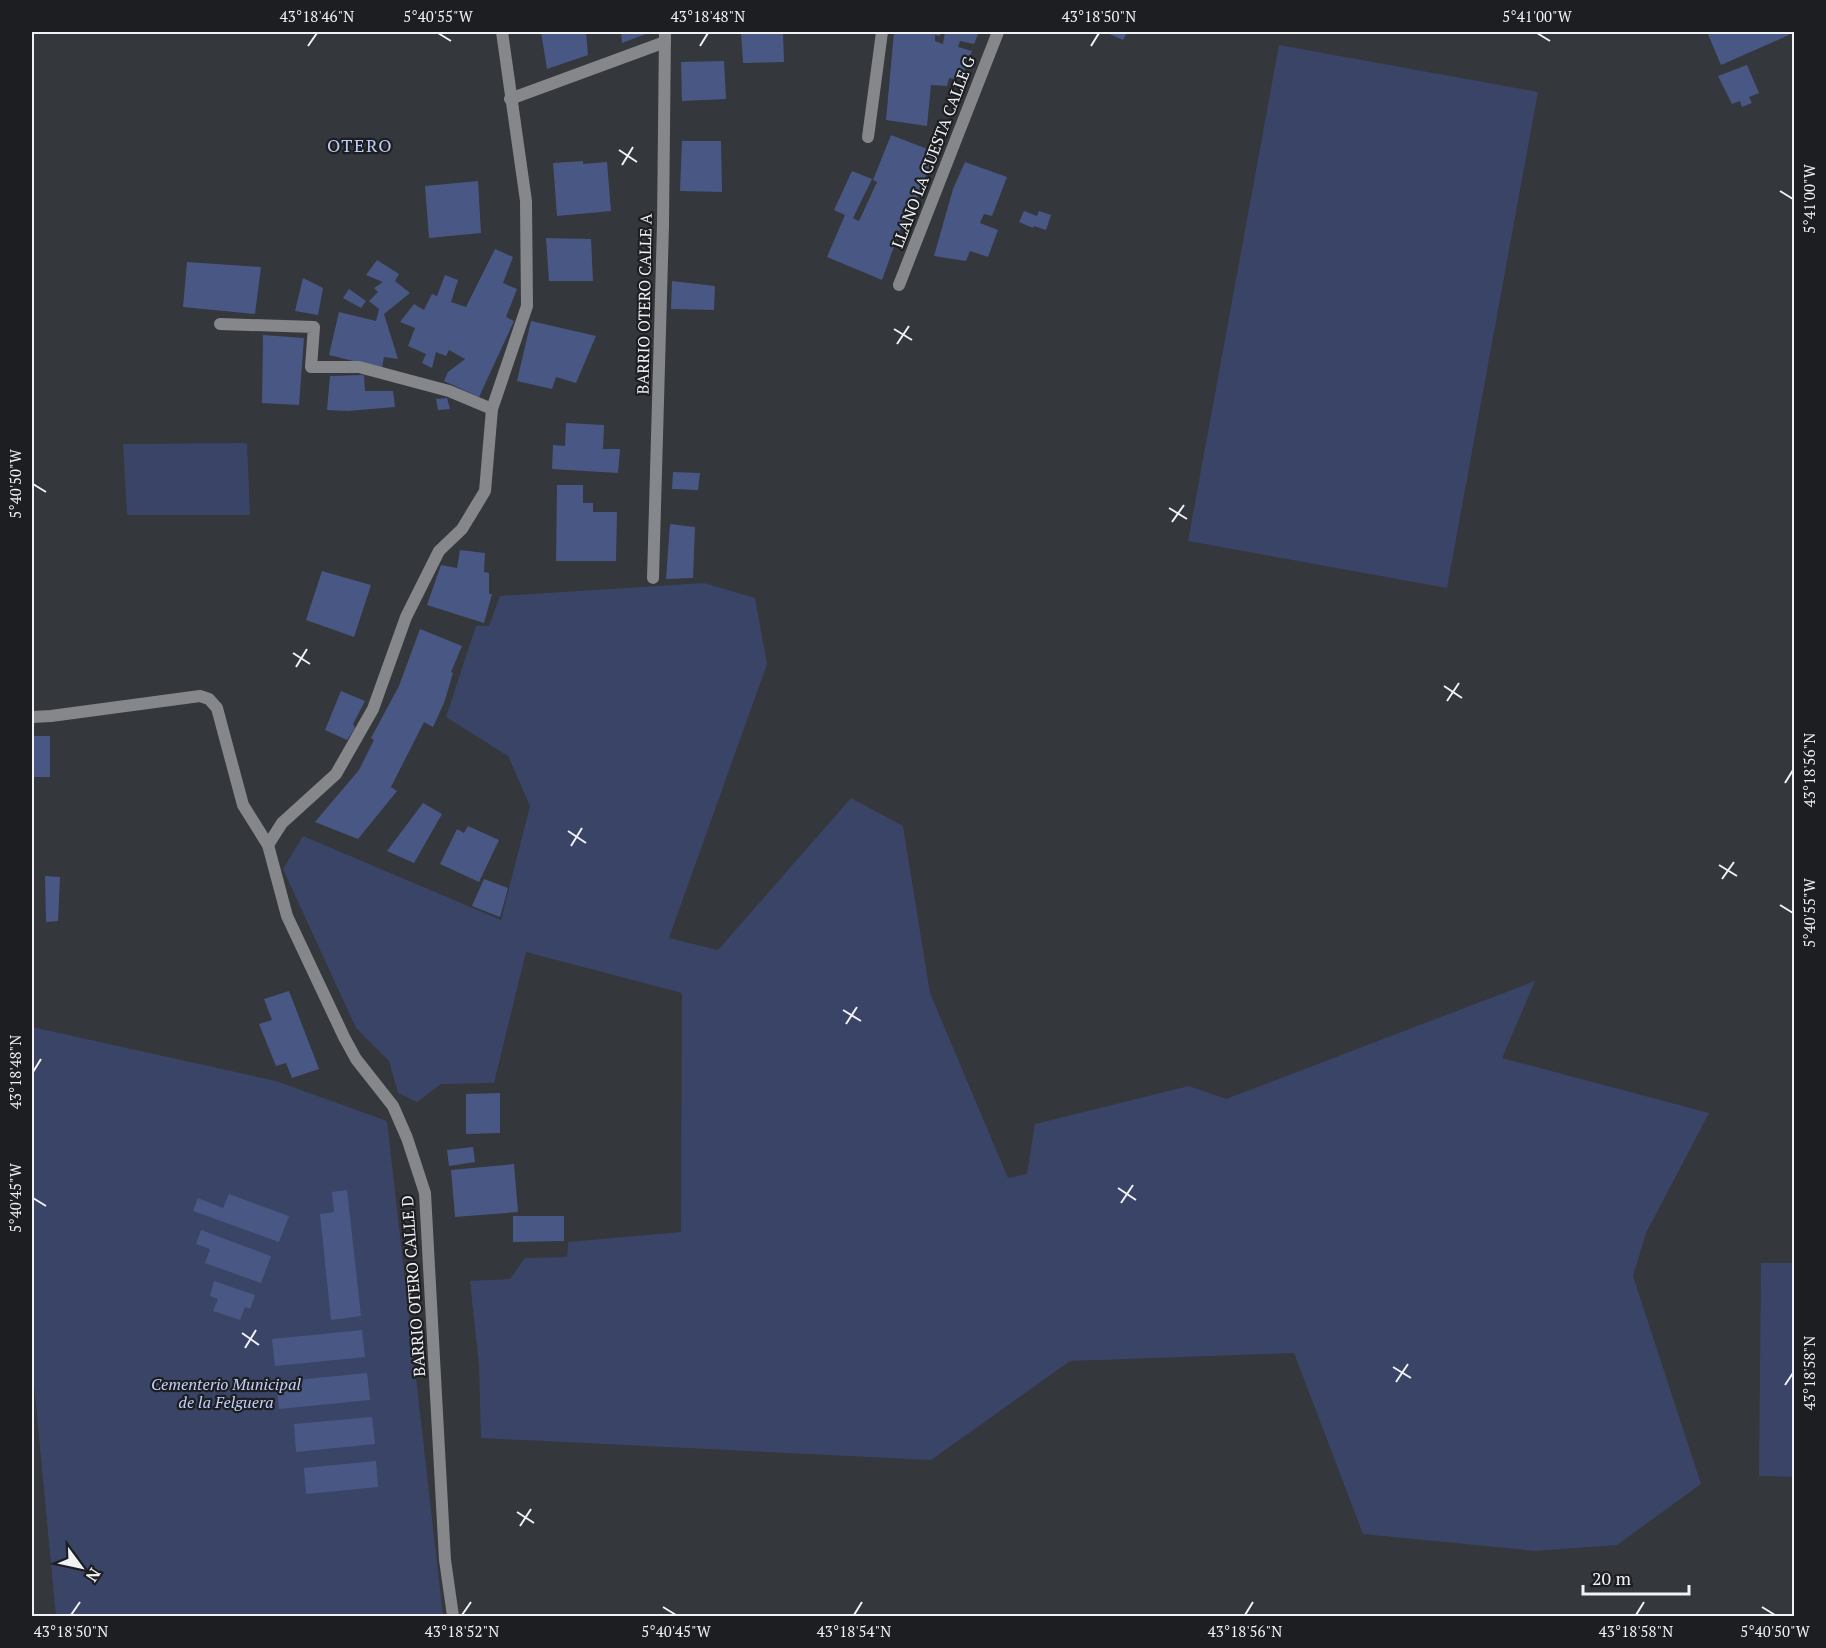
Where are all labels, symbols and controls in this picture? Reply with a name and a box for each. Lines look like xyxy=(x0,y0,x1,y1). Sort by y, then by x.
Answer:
text: 43°18'46"N xyxy=(280,6,354,26)
text: 5°40'55"W xyxy=(403,6,474,26)
text: 43°18'48"N xyxy=(671,6,745,26)
text: 43°18'50"N xyxy=(1062,6,1136,26)
text: 5°41'00"W xyxy=(1502,6,1573,26)
street label: LLANO LA CUESTA CALLE G xyxy=(886,53,980,251)
district label: OTERO xyxy=(327,133,393,157)
text: 5°41'00"W xyxy=(1799,163,1819,234)
street label: BARRIO OTERO CALLE A xyxy=(631,213,657,395)
text: 5°40'50"W xyxy=(5,448,25,519)
text: 43°18'56"N xyxy=(1799,733,1819,807)
text: 5°40'55"W xyxy=(1799,877,1819,948)
text: 43°18'48"N xyxy=(5,1035,25,1109)
text: 5°40'45"W xyxy=(5,1162,25,1233)
street label: BARRIO OTERO CALLE D xyxy=(396,1195,430,1377)
text: 43°18'58"N xyxy=(1799,1336,1819,1410)
park label: Cementerio Municipal de la Felguera xyxy=(151,1373,302,1413)
north arrow xyxy=(51,1537,111,1597)
scale bar xyxy=(1583,1558,1690,1596)
text: N xyxy=(81,1564,106,1586)
text: 20 m xyxy=(1592,1566,1632,1590)
text: 43°18'50"N xyxy=(34,1621,108,1641)
text: 43°18'52"N xyxy=(425,1621,499,1641)
text: 5°40'45"W xyxy=(641,1621,712,1641)
text: 43°18'54"N xyxy=(817,1621,891,1641)
text: 43°18'56"N xyxy=(1208,1621,1282,1641)
text: 43°18'58"N xyxy=(1599,1621,1673,1641)
text: 5°40'50"W xyxy=(1740,1621,1811,1641)

